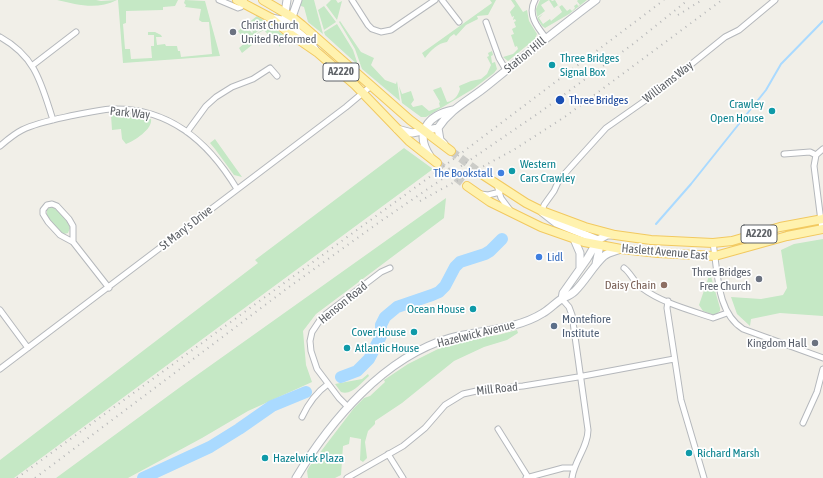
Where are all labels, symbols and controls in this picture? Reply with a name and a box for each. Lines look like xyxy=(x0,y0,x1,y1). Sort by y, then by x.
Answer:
place label: Christ Church United Reformed xyxy=(241,18,316,46)
marker: Christ Church United Reformed xyxy=(228,27,238,37)
street label: Station Hill xyxy=(501,34,549,76)
place label: Three Bridges Signal Box xyxy=(560,51,619,79)
street label: Williams Way xyxy=(640,58,696,106)
marker: Three Bridges Signal Box xyxy=(547,60,557,70)
road number: A2220 xyxy=(323,63,359,81)
place label: Three Bridges xyxy=(569,93,628,107)
marker: Three Bridges xyxy=(554,94,566,106)
place label: Crawley Open House xyxy=(710,97,764,125)
street label: Park Way xyxy=(109,104,151,122)
marker: Crawley Open House xyxy=(767,106,777,116)
place label: Western Cars Crawley xyxy=(520,157,575,185)
place label: The Bookstall xyxy=(433,166,493,180)
marker: Western Cars Crawley xyxy=(507,166,517,176)
marker: The Bookstall xyxy=(496,168,506,178)
street label: St Mary's Drive xyxy=(157,203,215,253)
road number: A2220 xyxy=(741,225,777,243)
street label: Haslett Avenue East xyxy=(621,241,709,263)
place label: Lidl xyxy=(547,250,563,264)
marker: Lidl xyxy=(534,252,544,262)
place label: Three Bridges Free Church xyxy=(692,265,751,293)
marker: Three Bridges Free Church xyxy=(754,274,764,284)
place label: Daisy Chain xyxy=(605,278,656,292)
street label: Henson Road xyxy=(316,279,370,327)
marker: Daisy Chain xyxy=(659,280,669,290)
place label: Ocean House xyxy=(407,302,465,316)
marker: Ocean House xyxy=(468,304,478,314)
place label: Montefiore Institute xyxy=(562,312,611,340)
street label: Hazelwick Avenue xyxy=(436,317,516,351)
marker: Montefiore Institute xyxy=(549,321,559,331)
place label: Cover House xyxy=(352,325,406,339)
marker: Cover House xyxy=(409,327,419,337)
place label: Kingdom Hall xyxy=(747,336,807,350)
marker: Kingdom Hall xyxy=(810,338,820,348)
place label: Atlantic House xyxy=(355,341,419,355)
marker: Atlantic House xyxy=(342,343,352,353)
street label: Mill Road xyxy=(476,380,518,398)
place label: Richard Marsh xyxy=(697,446,760,460)
marker: Richard Marsh xyxy=(684,448,694,458)
place label: Hazelwick Plaza xyxy=(273,451,344,465)
marker: Hazelwick Plaza xyxy=(260,453,270,463)

